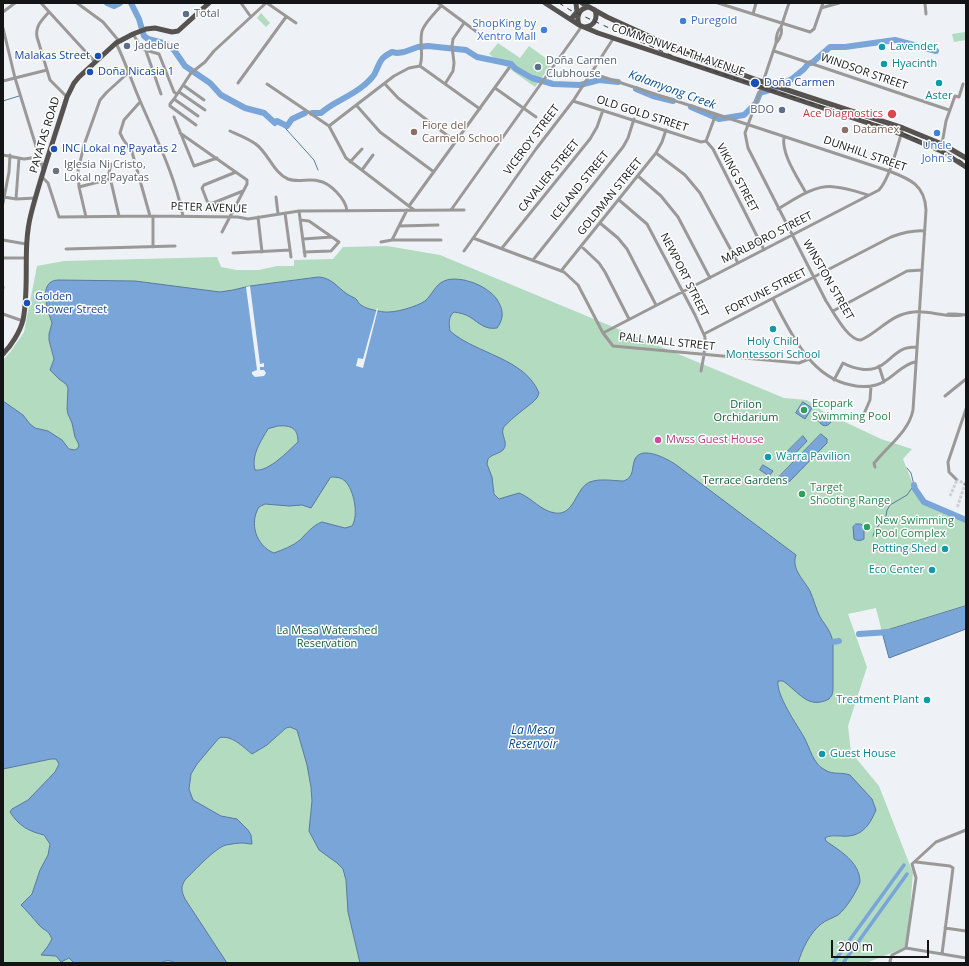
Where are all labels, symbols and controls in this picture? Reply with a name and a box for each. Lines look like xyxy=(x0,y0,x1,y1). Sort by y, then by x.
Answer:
place label: Total xyxy=(194,7,219,21)
marker: Total xyxy=(181,9,191,19)
place label: Puregold xyxy=(691,14,737,28)
marker: Puregold xyxy=(678,16,688,26)
place label: ShopKing by Xentro Mall xyxy=(473,17,536,43)
street label: COMMONWEALTH AVENUE xyxy=(610,21,746,79)
marker: ShopKing by Xentro Mall xyxy=(539,25,549,35)
place label: Jadeblue xyxy=(135,39,179,53)
place label: Lavender xyxy=(890,40,938,54)
marker: Jadeblue xyxy=(122,41,132,51)
marker: Lavender xyxy=(877,42,887,52)
place label: Malakas Street xyxy=(14,49,90,63)
marker: Malakas Street xyxy=(93,51,103,61)
street label: WINDSOR STREET xyxy=(819,51,909,93)
place label: Doña Carmen Clubhouse xyxy=(546,54,617,80)
place label: Hyacinth xyxy=(892,57,937,71)
marker: Hyacinth xyxy=(879,59,889,69)
marker: Doña Carmen Clubhouse xyxy=(533,62,543,72)
place label: Doña Nicasia 1 xyxy=(98,65,174,79)
marker: Doña Nicasia 1 xyxy=(85,67,95,77)
water label: Kalamyong Creek xyxy=(626,68,718,112)
place label: Doña Carmen xyxy=(764,76,835,90)
marker: Doña Carmen xyxy=(749,77,761,89)
marker: Aster xyxy=(934,78,944,88)
place label: Aster xyxy=(926,89,952,103)
street label: OLD GOLD STREET xyxy=(595,93,689,135)
street label: PAYATAS ROAD xyxy=(27,95,63,175)
street label: VICEROY STREET xyxy=(501,102,563,178)
place label: BDO xyxy=(750,103,774,117)
marker: BDO xyxy=(777,105,787,115)
place label: Ace Diagnostics xyxy=(803,107,883,121)
marker: Ace Diagnostics xyxy=(886,108,898,120)
place label: Fiore del Carmelo School xyxy=(422,119,502,145)
place label: Datamex xyxy=(853,123,899,137)
marker: Datamex xyxy=(840,125,850,135)
marker: Fiore del Carmelo School xyxy=(409,127,419,137)
marker: Uncle John's xyxy=(932,128,942,138)
street label: DUNHILL STREET xyxy=(822,134,908,174)
street label: CAVALIER STREET xyxy=(516,137,582,215)
place label: Uncle John's xyxy=(922,139,952,165)
street label: VIKING STREET xyxy=(713,141,761,215)
place label: INC Lokal ng Payatas 2 xyxy=(62,142,177,156)
marker: INC Lokal ng Payatas 2 xyxy=(49,144,59,154)
street label: ICELAND STREET xyxy=(548,149,612,223)
street label: GOLDMAN STREET xyxy=(575,156,645,238)
place label: Iglesia Ni Cristo, Lokal ng Payatas xyxy=(64,158,149,184)
marker: Iglesia Ni Cristo, Lokal ng Payatas xyxy=(51,166,61,176)
street label: PETER AVENUE xyxy=(170,200,248,216)
street label: MARLBORO STREET xyxy=(719,209,815,267)
street label: NEWPORT STREET xyxy=(657,231,711,319)
street label: WINSTON STREET xyxy=(800,238,856,322)
street label: FORTUNE STREET xyxy=(723,266,809,318)
place label: Golden Shower Street xyxy=(35,290,107,316)
marker: Golden Shower Street xyxy=(22,298,32,308)
marker: Holy Child Montessori School xyxy=(768,324,778,334)
street label: PALL MALL STREET xyxy=(618,330,716,354)
place label: Holy Child Montessori School xyxy=(726,335,820,361)
place label: Ecopark Swimming Pool xyxy=(812,397,891,423)
park label: Drilon Orchidarium xyxy=(714,398,778,424)
marker: Ecopark Swimming Pool xyxy=(799,405,809,415)
place label: Mwss Guest House xyxy=(666,433,764,447)
marker: Mwss Guest House xyxy=(653,435,663,445)
place label: Warra Pavilion xyxy=(776,450,850,464)
marker: Warra Pavilion xyxy=(763,452,773,462)
park label: Terrace Gardens xyxy=(702,474,788,488)
place label: Target Shooting Range xyxy=(810,481,890,507)
marker: Target Shooting Range xyxy=(797,489,807,499)
place label: New Swimming Pool Complex xyxy=(875,514,954,540)
marker: New Swimming Pool Complex xyxy=(862,522,872,532)
place label: Potting Shed xyxy=(872,542,937,556)
marker: Potting Shed xyxy=(940,544,950,554)
place label: Eco Center xyxy=(869,563,924,577)
marker: Eco Center xyxy=(927,565,937,575)
park label: La Mesa Watershed Reservation xyxy=(277,624,377,650)
place label: Treatment Plant xyxy=(836,693,919,707)
marker: Treatment Plant xyxy=(922,695,932,705)
water label: La Mesa Reservoir xyxy=(509,724,557,752)
place label: Guest House xyxy=(830,747,896,761)
marker: Guest House xyxy=(817,749,827,759)
scale bar xyxy=(833,932,931,958)
text: 200 m xyxy=(838,938,873,955)

